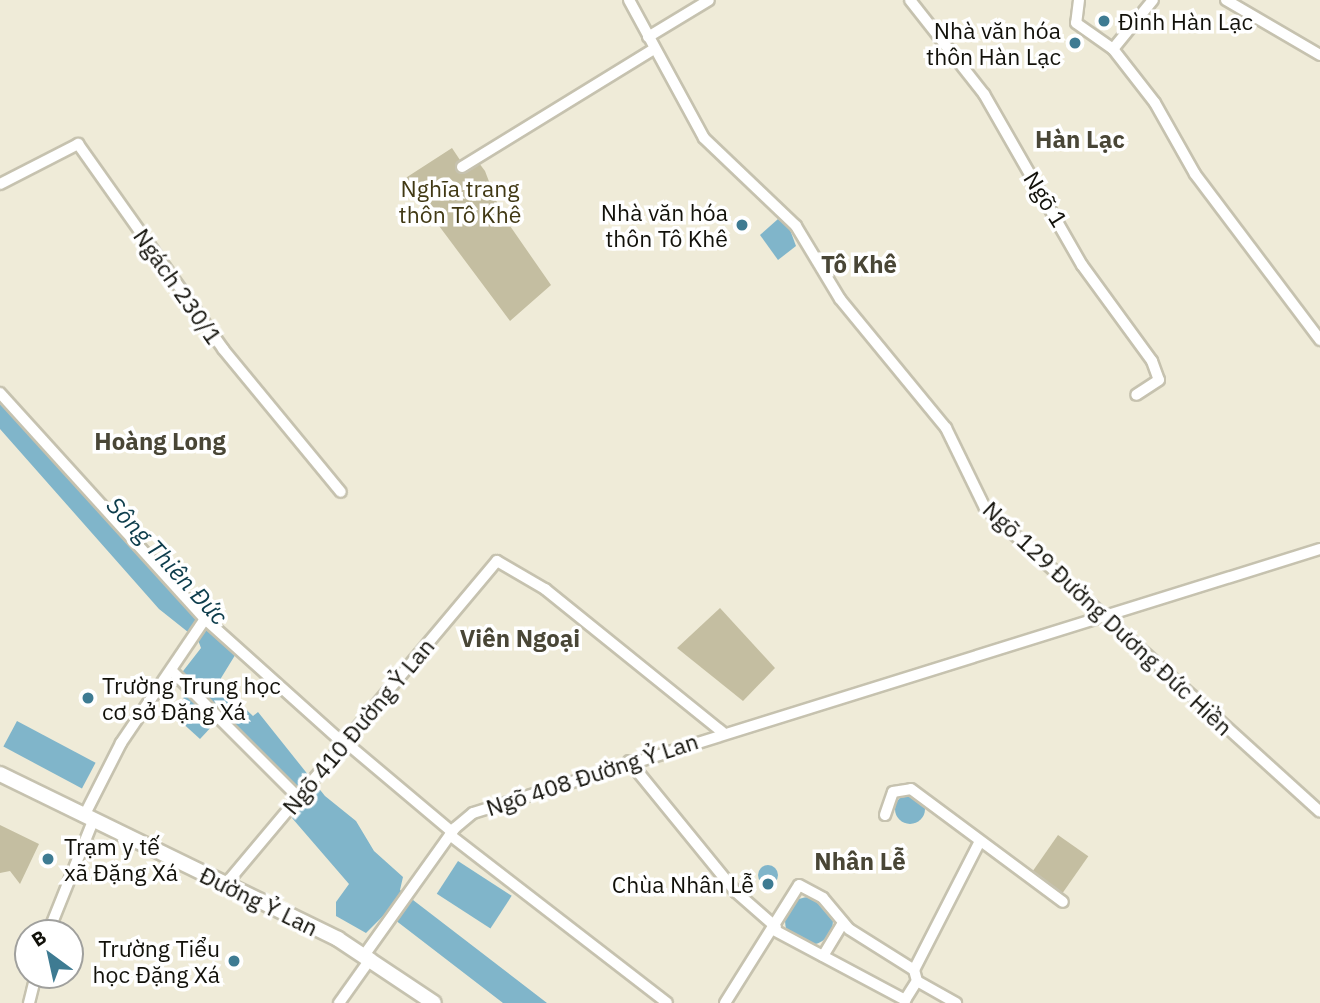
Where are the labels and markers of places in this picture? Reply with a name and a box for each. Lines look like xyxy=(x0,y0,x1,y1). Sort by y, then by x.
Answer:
place label: Đình Hàn Lạc xyxy=(1118,7,1253,35)
marker: Đình Hàn Lạc xyxy=(1096,13,1112,29)
place label: Nhà văn hóa thôn Hàn Lạc xyxy=(926,16,1061,70)
marker: Nhà văn hóa thôn Hàn Lạc xyxy=(1067,35,1083,51)
place label: Nhà văn hóa thôn Tô Khê xyxy=(601,198,728,252)
marker: Nhà văn hóa thôn Tô Khê xyxy=(734,217,750,233)
place label: Trường Trung học cơ sở Đặng Xá xyxy=(102,671,281,725)
marker: Trường Trung học cơ sở Đặng Xá xyxy=(80,690,96,706)
place label: Trạm y tế xã Đặng Xá xyxy=(64,832,178,886)
marker: Trạm y tế xã Đặng Xá xyxy=(38,849,58,869)
place label: Chùa Nhân Lễ xyxy=(612,870,754,898)
marker: Chùa Nhân Lễ xyxy=(760,876,776,892)
place label: Trường Tiểu học Đặng Xá xyxy=(92,934,220,988)
marker: Trường Tiểu học Đặng Xá xyxy=(226,953,242,969)

